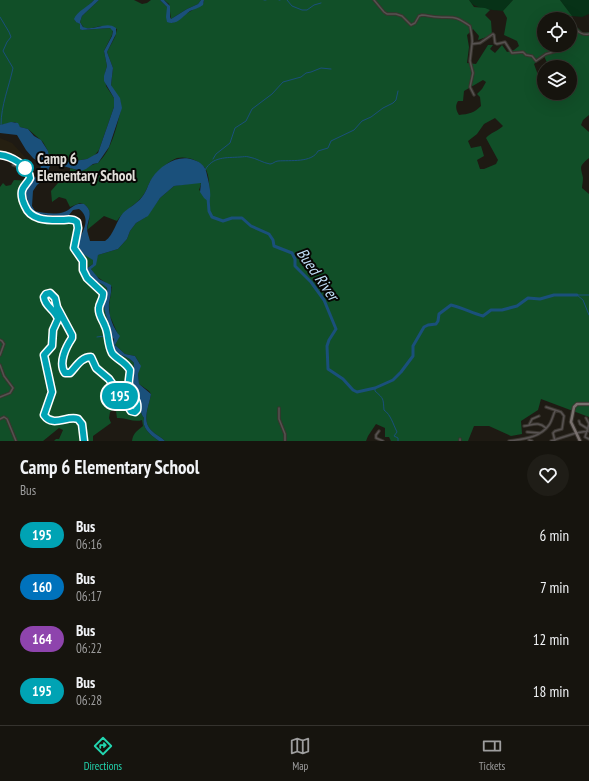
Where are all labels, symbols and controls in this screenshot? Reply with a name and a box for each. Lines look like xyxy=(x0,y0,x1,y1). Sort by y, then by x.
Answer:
map controls xyxy=(537,12,577,100)
button: locate xyxy=(537,12,577,52)
button: layers xyxy=(537,60,577,100)
place label: Camp 6 Elementary School xyxy=(37,149,136,185)
marker: Camp 6 Elementary School xyxy=(16,159,34,177)
water label: Bued River xyxy=(293,244,345,306)
line badge: 195 xyxy=(97,383,143,409)
text: 195 xyxy=(110,387,130,405)
button: heart xyxy=(527,454,569,496)
text: Camp 6 Elementary School xyxy=(20,455,199,479)
text: Bus xyxy=(20,482,36,499)
text: Bus xyxy=(76,517,95,536)
text: 195 xyxy=(32,526,52,544)
text: 6 min xyxy=(539,526,569,545)
text: 06:16 xyxy=(76,536,102,553)
text: Bus xyxy=(76,569,95,588)
text: 160 xyxy=(32,578,52,596)
text: 7 min xyxy=(540,578,569,597)
text: 06:17 xyxy=(76,588,102,605)
text: Bus xyxy=(76,621,95,640)
text: 164 xyxy=(32,630,52,648)
text: 12 min xyxy=(533,630,569,649)
text: 06:22 xyxy=(76,640,102,657)
text: Bus xyxy=(76,673,95,692)
text: 195 xyxy=(32,682,52,700)
text: 18 min xyxy=(533,682,569,701)
text: 06:28 xyxy=(76,692,102,709)
tab: Directions xyxy=(84,735,122,773)
tab: Map xyxy=(289,735,311,773)
tab: Tickets xyxy=(479,735,505,773)

